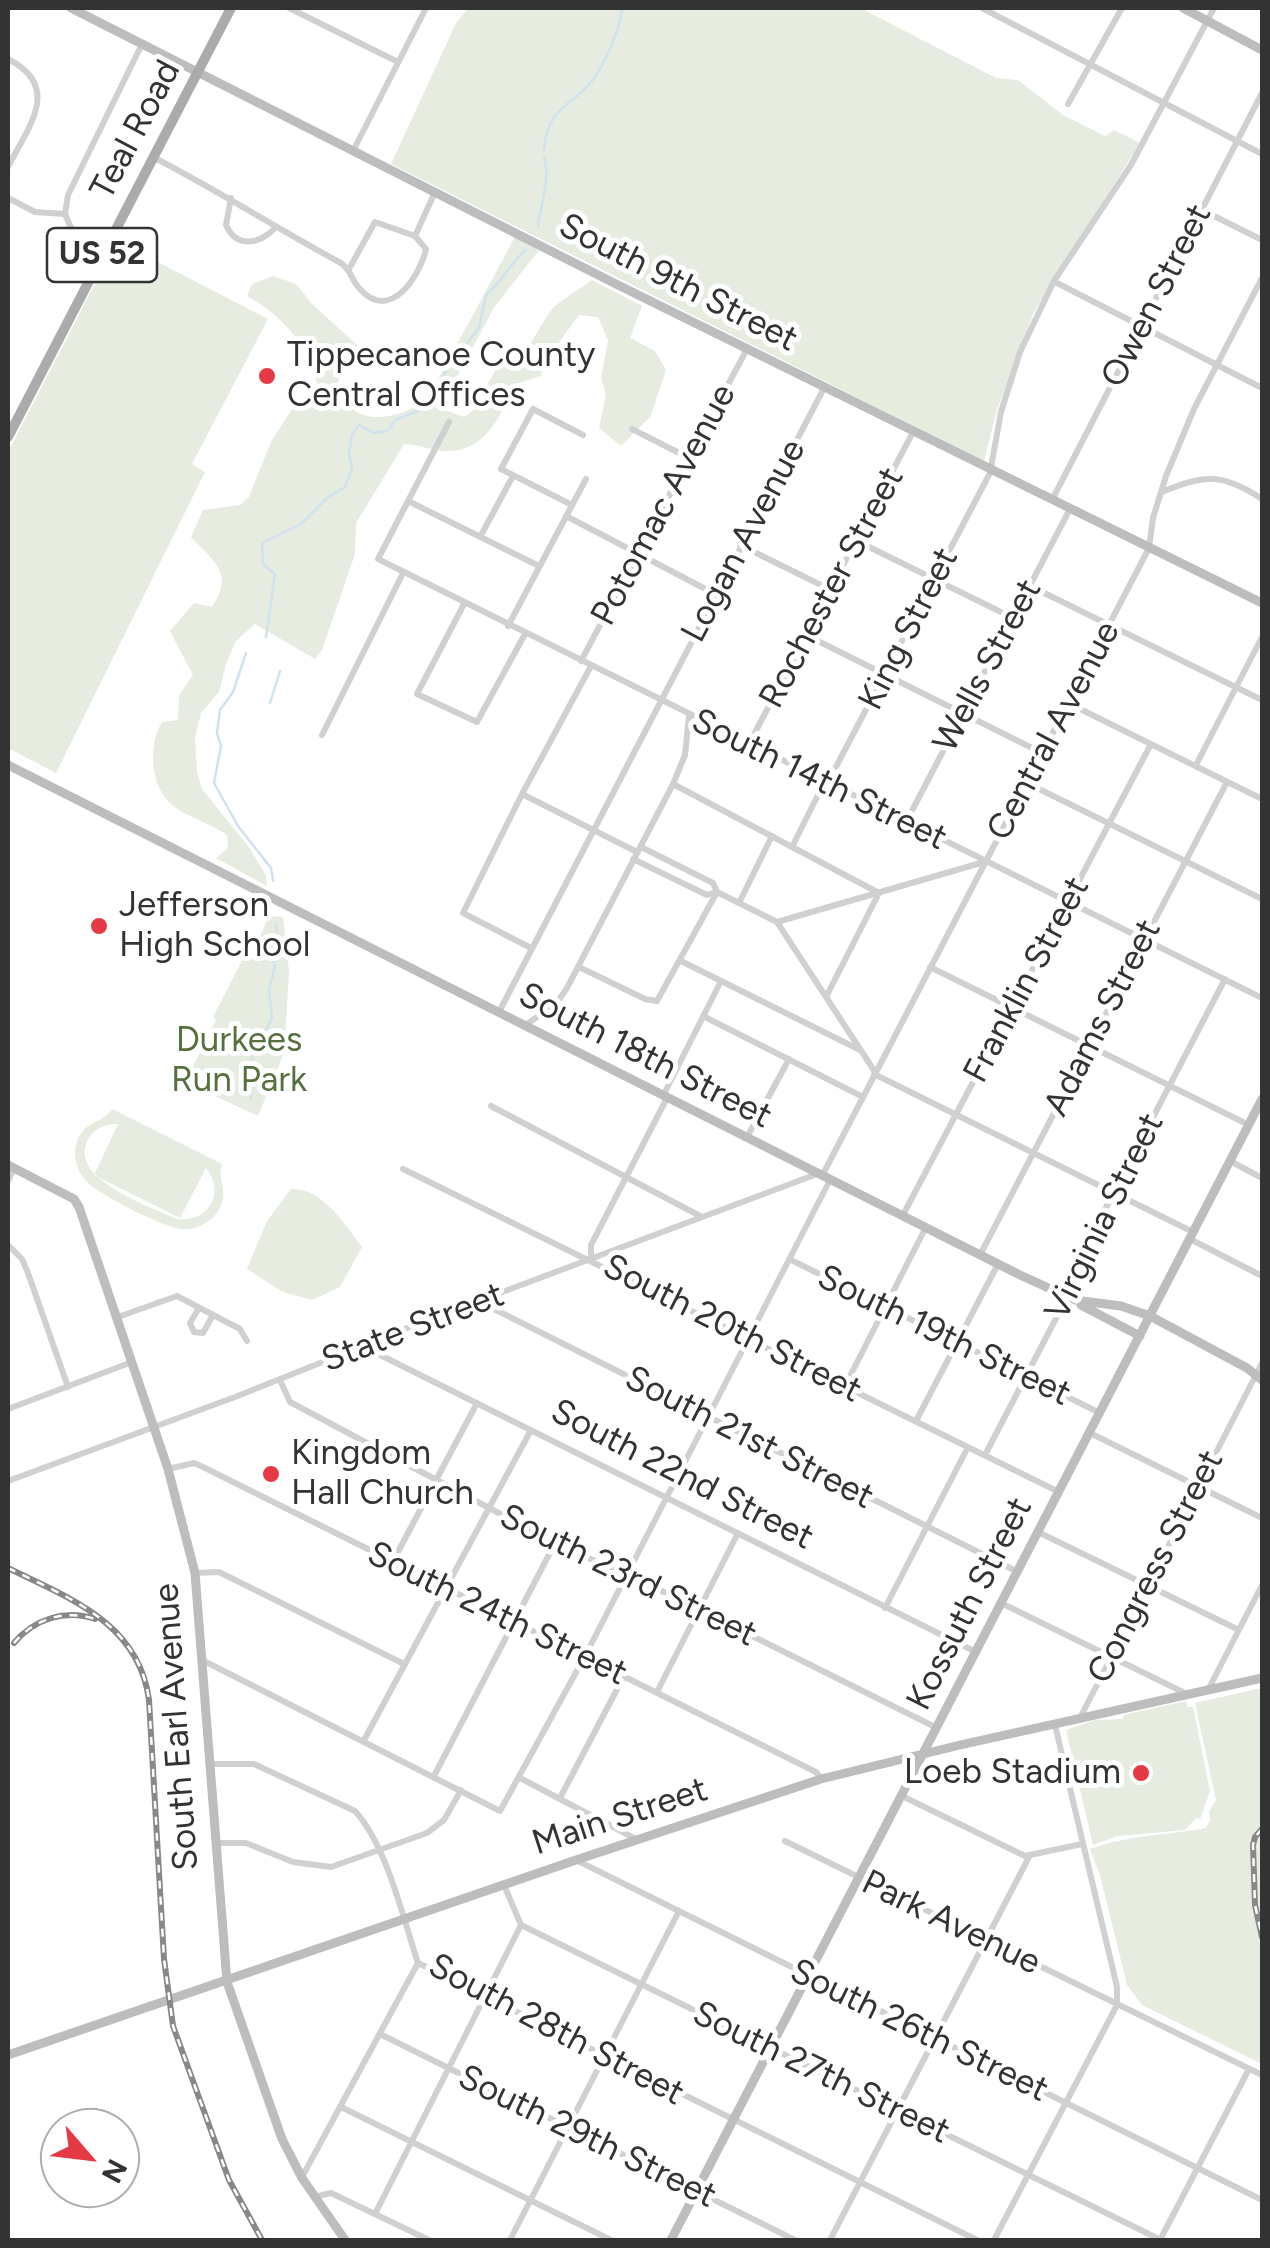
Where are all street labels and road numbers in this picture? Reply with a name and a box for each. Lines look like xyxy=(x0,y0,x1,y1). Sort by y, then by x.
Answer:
street label: Teal Road xyxy=(82,53,190,207)
street label: Owen Street xyxy=(1093,198,1221,394)
street label: South 9th Street xyxy=(552,205,804,361)
road number: US 52 xyxy=(47,228,157,282)
street label: Potomac Avenue xyxy=(583,377,745,633)
street label: Logan Avenue xyxy=(673,433,815,649)
street label: Rochester Street xyxy=(751,460,913,716)
street label: King Street xyxy=(850,541,968,717)
street label: Wells Street xyxy=(925,572,1051,760)
street label: Central Avenue xyxy=(979,615,1129,847)
street label: South 14th Street xyxy=(685,700,953,860)
street label: Franklin Street xyxy=(955,870,1099,1090)
street label: Adams Street xyxy=(1036,913,1170,1123)
street label: South 18th Street xyxy=(512,974,778,1138)
street label: Virginia Street xyxy=(1037,1107,1173,1327)
street label: South 20th Street xyxy=(596,1246,868,1412)
street label: South 19th Street xyxy=(811,1257,1077,1415)
street label: State Street xyxy=(316,1274,510,1382)
street label: South 21st Street xyxy=(618,1357,880,1519)
street label: South 22nd Street xyxy=(544,1391,820,1559)
street label: Congress Street xyxy=(1079,1444,1233,1690)
street label: Kossuth Street xyxy=(898,1491,1042,1717)
street label: South 23rd Street xyxy=(493,1496,763,1656)
street label: South 24th Street xyxy=(360,1533,634,1695)
street label: South Earl Avenue xyxy=(146,1582,208,1872)
street label: Main Street xyxy=(527,1769,713,1865)
street label: Park Avenue xyxy=(855,1862,1047,1984)
street label: South 28th Street xyxy=(421,1945,691,2115)
street label: South 26th Street xyxy=(783,1950,1055,2112)
street label: South 27th Street xyxy=(686,1993,956,2153)
street label: South 29th Street xyxy=(451,2056,723,2218)

